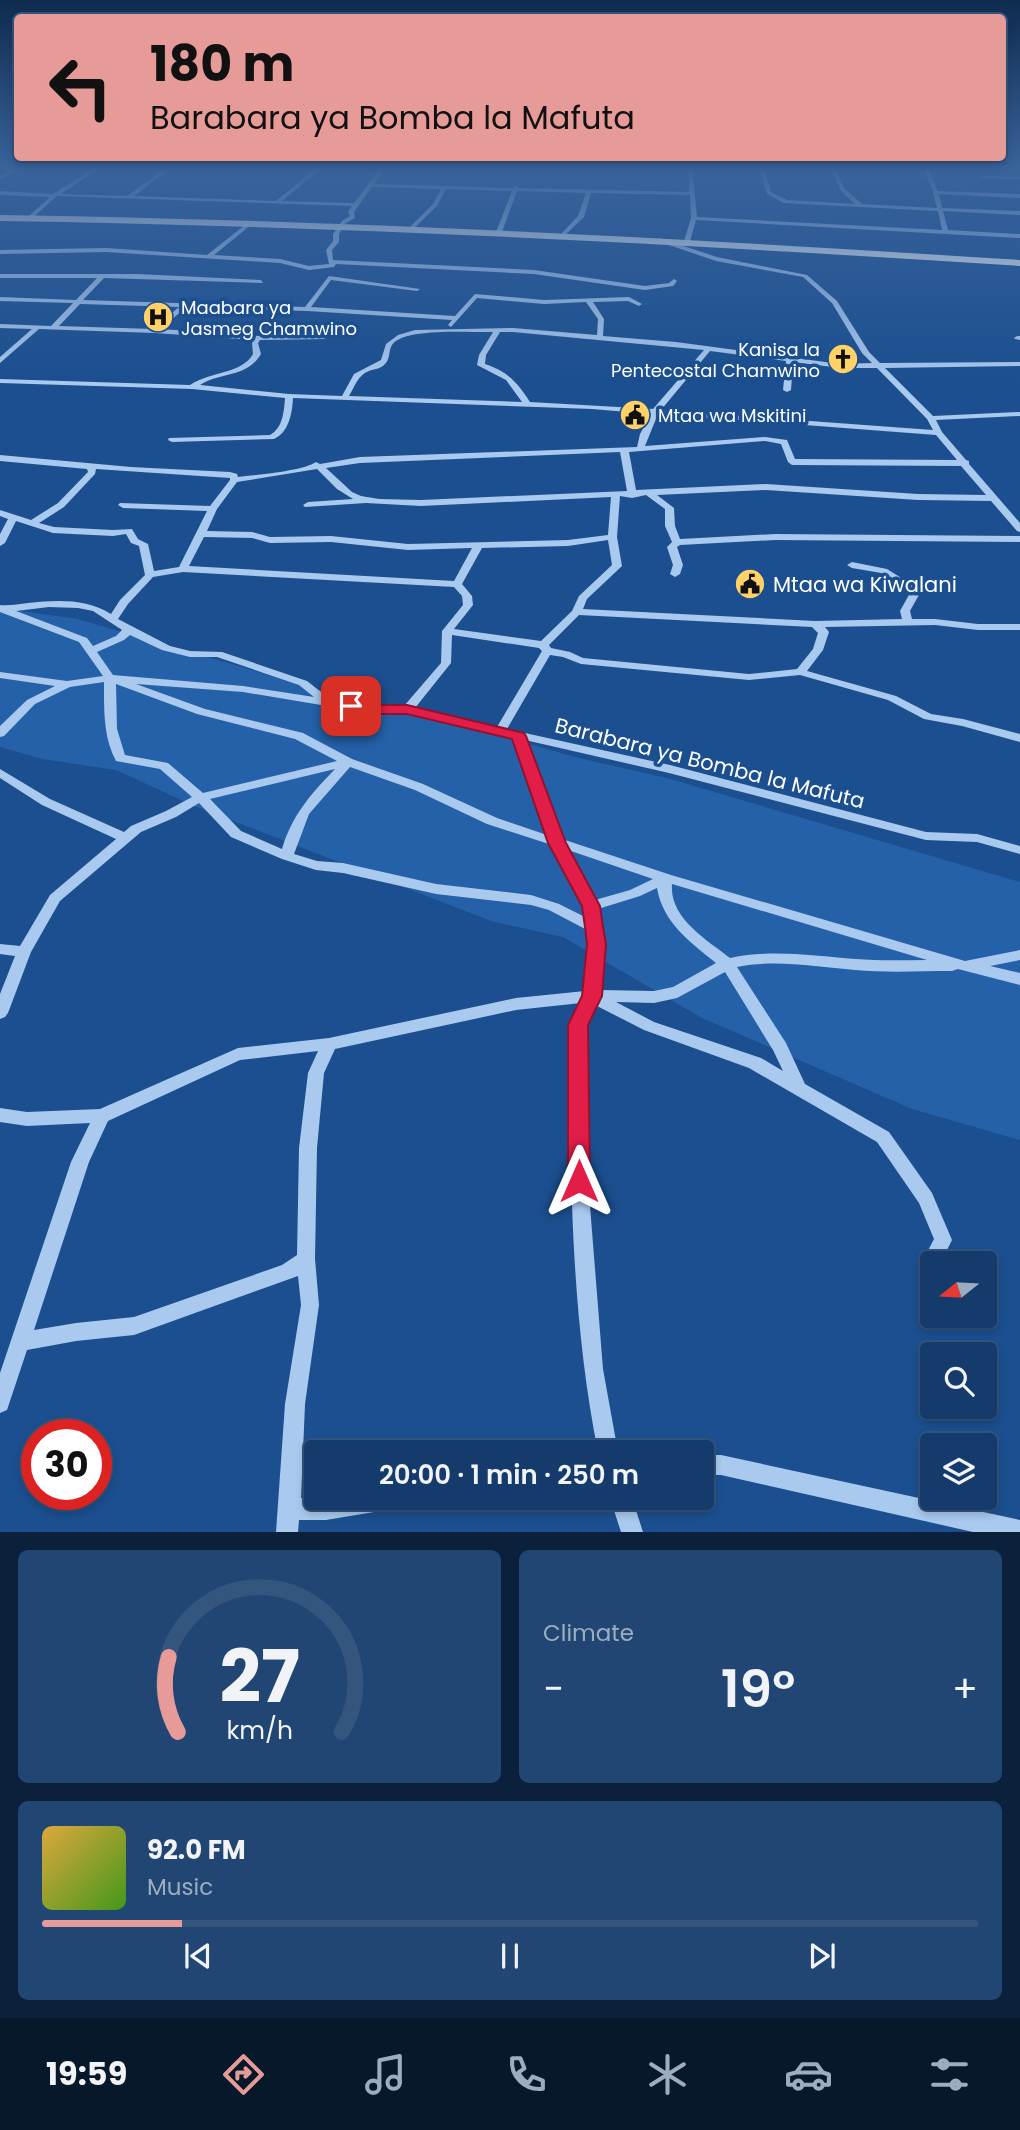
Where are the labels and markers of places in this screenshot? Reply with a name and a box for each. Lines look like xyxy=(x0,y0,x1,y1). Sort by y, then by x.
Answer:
place label: Maabara ya Jasmeg Chamwino xyxy=(181,295,357,341)
hospital icon: Maabara ya Jasmeg Chamwino xyxy=(141,300,175,334)
place label: Kanisa la Pentecostal Chamwino xyxy=(611,337,820,383)
church icon: Kanisa la Pentecostal Chamwino xyxy=(826,342,860,376)
public building icon: Mtaa wa Mskitini xyxy=(618,398,652,432)
place label: Mtaa wa Mskitini xyxy=(658,403,806,428)
public building icon: Mtaa wa Kiwalani xyxy=(733,567,767,601)
place label: Mtaa wa Kiwalani xyxy=(773,570,957,599)
pin xyxy=(321,676,381,736)

